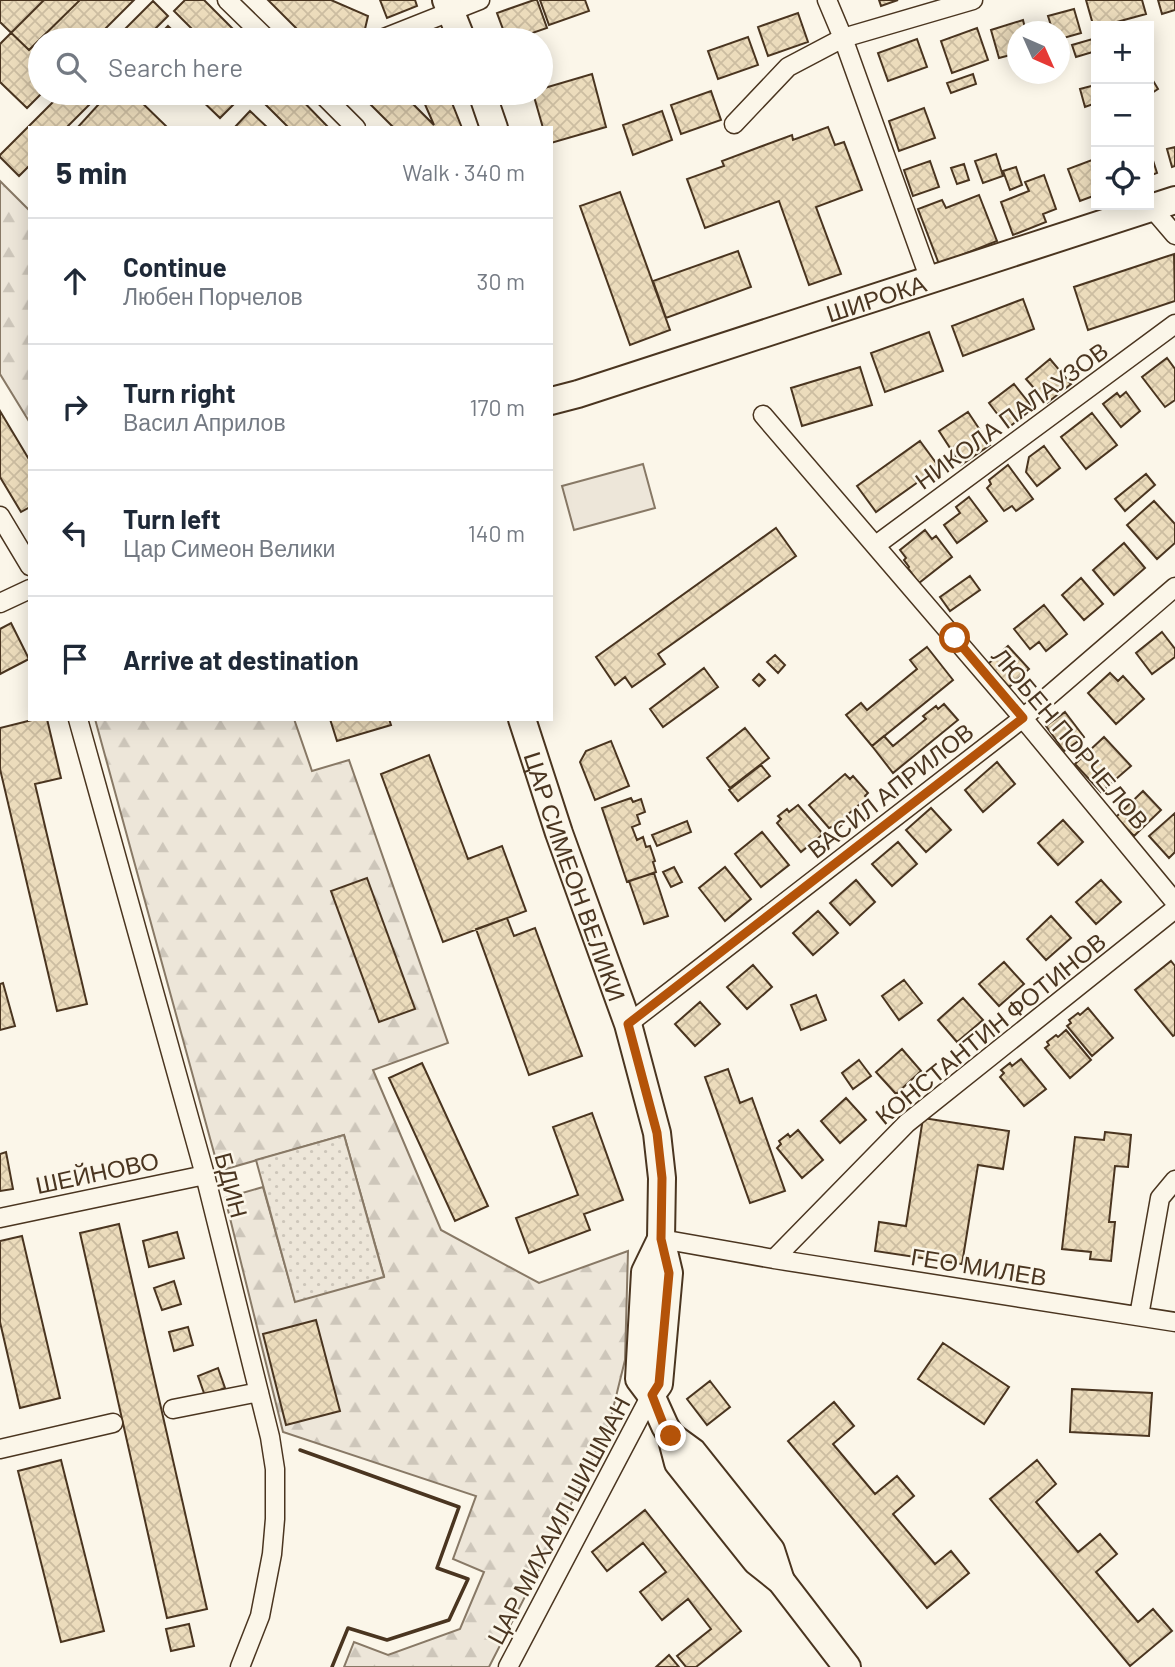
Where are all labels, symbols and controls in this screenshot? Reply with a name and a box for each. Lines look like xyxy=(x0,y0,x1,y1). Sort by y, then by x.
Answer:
north arrow xyxy=(1007,21,1070,84)
map controls xyxy=(1091,21,1154,210)
button: + xyxy=(1091,21,1154,84)
search box xyxy=(28,28,553,105)
icon: search xyxy=(52,48,90,86)
text: Search here xyxy=(108,51,243,82)
button: − xyxy=(1091,84,1154,147)
button: locate xyxy=(1091,147,1154,210)
text: 5 min xyxy=(56,154,127,190)
text: Walk · 340 m xyxy=(402,158,525,186)
text: Continue xyxy=(123,251,227,282)
icon: ahead xyxy=(56,262,94,300)
text: 30 m xyxy=(477,267,525,295)
street label: ШИРОКА xyxy=(822,267,929,327)
text: Любен Порчелов xyxy=(123,282,303,310)
street label: НИКОЛА ПАЛАУЗОВ xyxy=(909,335,1113,495)
text: Turn right xyxy=(123,377,236,408)
icon: right xyxy=(56,388,94,426)
text: 170 m xyxy=(469,393,525,421)
text: Васил Априлов xyxy=(123,408,286,436)
text: Turn left xyxy=(123,503,221,534)
icon: left xyxy=(56,514,94,552)
text: 140 m xyxy=(468,519,525,547)
text: Цар Симеон Велики xyxy=(123,534,335,562)
route start xyxy=(939,622,970,653)
icon: arrive xyxy=(56,640,94,678)
street label: ЛЮБЕН ПОРЧЕЛОВ xyxy=(987,641,1155,835)
text: Arrive at destination xyxy=(123,644,359,675)
street label: ВАСИЛ АПРИЛОВ xyxy=(801,716,979,864)
street label: ЦАР СИМЕОН ВЕЛИКИ xyxy=(519,748,633,1005)
street label: КОНСТАНТИН ФОТИНОВ xyxy=(869,926,1111,1130)
street label: ШЕЙНОВО xyxy=(33,1145,161,1199)
street label: БДИН xyxy=(209,1149,255,1221)
street label: ГЕО МИЛЕВ xyxy=(909,1241,1049,1291)
street label: ЦАР МИХАИЛ ШИШМАН xyxy=(480,1391,636,1649)
route end xyxy=(655,1420,686,1451)

